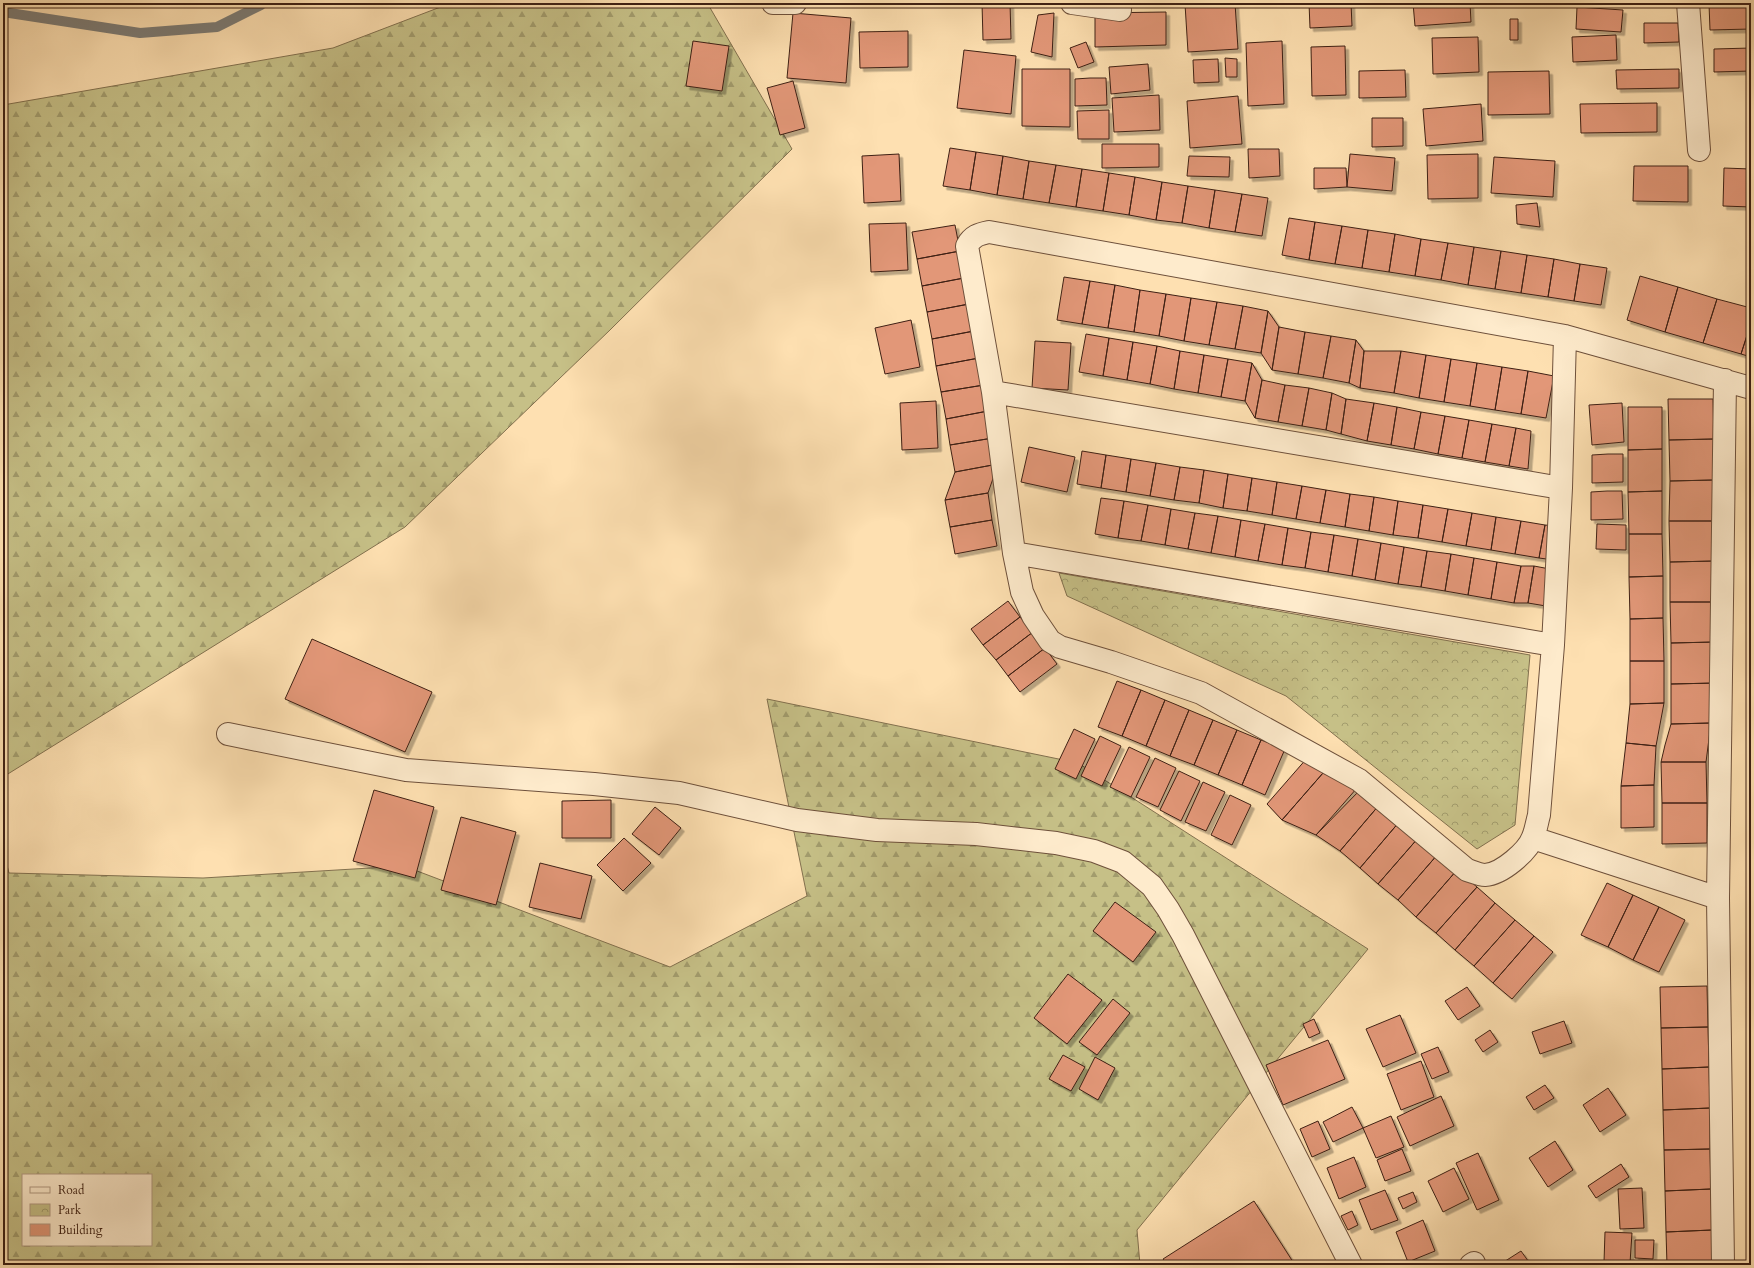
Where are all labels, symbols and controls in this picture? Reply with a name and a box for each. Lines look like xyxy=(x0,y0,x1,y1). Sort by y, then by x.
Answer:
legend xyxy=(22,1174,152,1246)
text: Road xyxy=(58,1182,85,1198)
text: Park xyxy=(58,1202,82,1218)
text: Building xyxy=(58,1222,103,1238)

